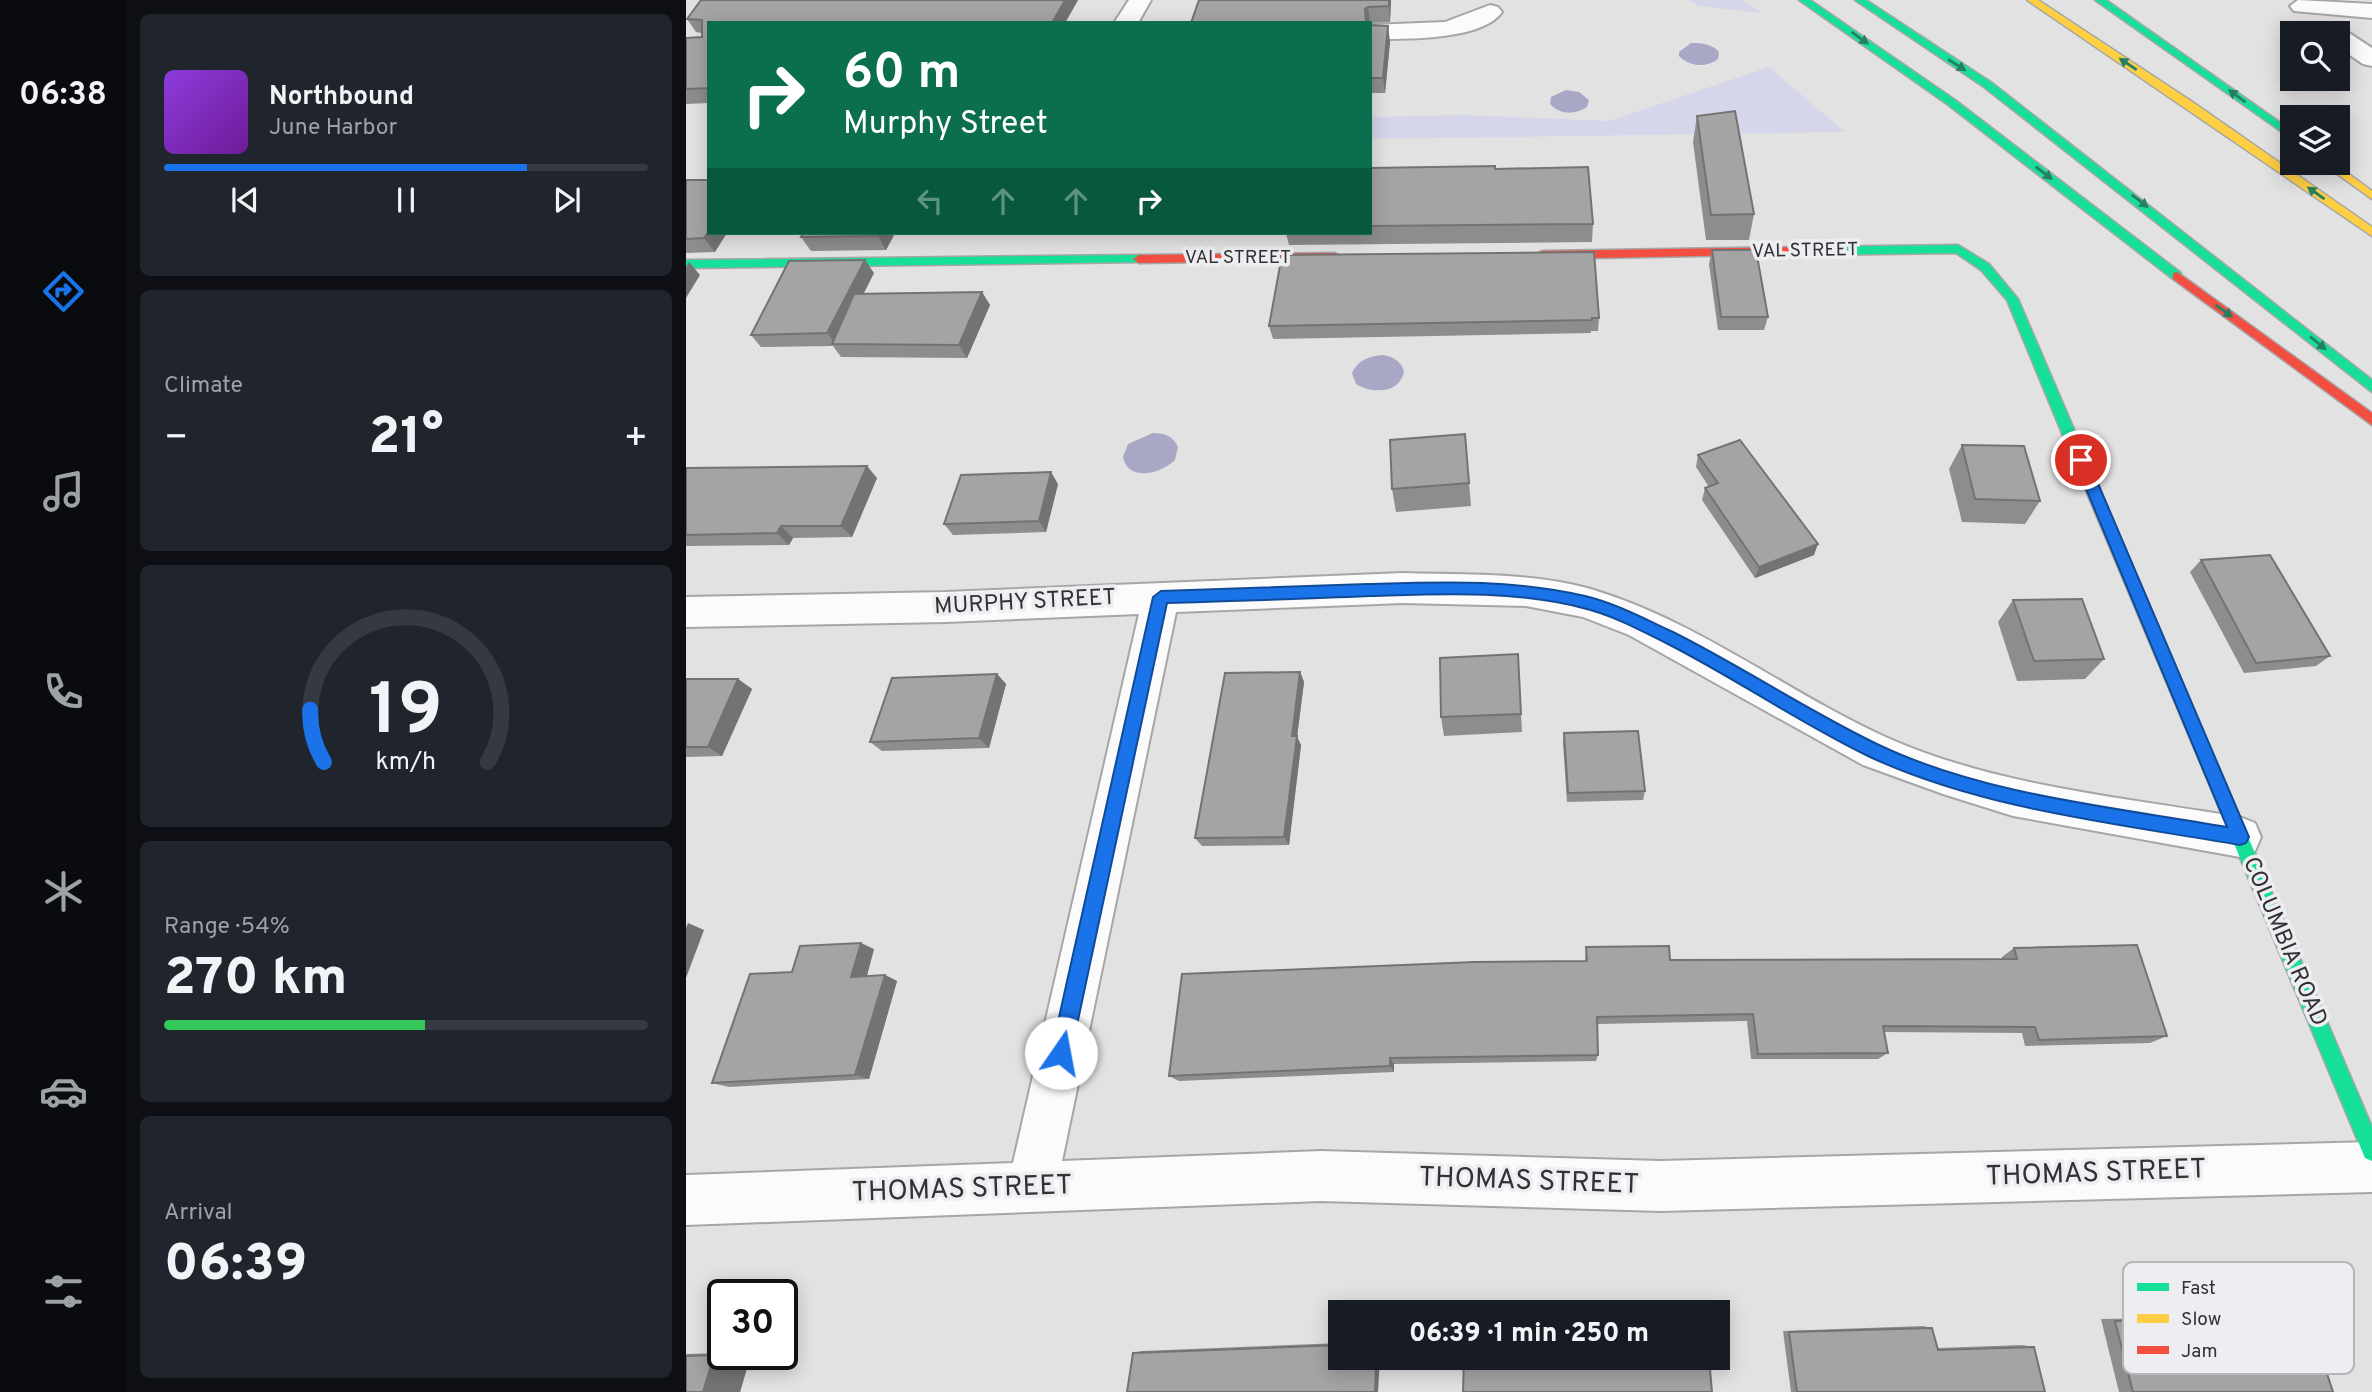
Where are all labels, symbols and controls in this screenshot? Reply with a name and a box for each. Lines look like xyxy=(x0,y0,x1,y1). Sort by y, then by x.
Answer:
map controls xyxy=(2280,21,2350,175)
button: search xyxy=(2280,21,2350,91)
one-way arrow xyxy=(1851,31,1869,45)
text: 60 m xyxy=(843,44,961,106)
icon: right xyxy=(728,49,819,140)
one-way arrow xyxy=(1948,58,1967,71)
one-way arrow xyxy=(2119,58,2138,71)
text: 06:38 xyxy=(19,76,107,116)
text: Northbound xyxy=(269,81,414,114)
one-way arrow xyxy=(2228,89,2246,103)
text: Murphy Street xyxy=(843,105,1048,145)
button: layers xyxy=(2280,105,2350,175)
text: June Harbor xyxy=(269,114,397,143)
one-way arrow xyxy=(2034,165,2052,180)
icon: previous xyxy=(226,181,264,219)
icon: pause xyxy=(387,181,425,219)
icon: next xyxy=(548,181,586,219)
icon: left xyxy=(911,182,949,220)
icon: ahead xyxy=(984,182,1022,220)
icon: ahead xyxy=(1057,182,1095,220)
icon: right xyxy=(1130,182,1168,220)
one-way arrow xyxy=(2307,186,2325,200)
one-way arrow xyxy=(2130,193,2148,208)
street label: VAL STREET xyxy=(1752,238,1858,264)
street label: VAL STREET xyxy=(1185,246,1291,270)
icon: directions xyxy=(39,267,88,316)
one-way arrow xyxy=(2215,304,2233,318)
one-way arrow xyxy=(2308,335,2326,350)
text: Climate xyxy=(164,372,243,401)
text: 21° xyxy=(369,406,443,472)
text: − xyxy=(164,415,189,464)
text: + xyxy=(623,415,648,464)
pin xyxy=(2051,430,2111,490)
icon: arrive xyxy=(2062,441,2100,479)
icon: music xyxy=(39,467,88,516)
street label: MURPHY STREET xyxy=(933,584,1117,622)
icon: phone xyxy=(39,667,88,716)
text: 19 xyxy=(369,668,443,760)
text: km/h xyxy=(376,747,436,779)
street label: COLUMBIA ROAD xyxy=(2235,853,2333,1031)
icon: climate xyxy=(39,867,88,916)
text: Range · 54% xyxy=(164,913,290,942)
text: 270 km xyxy=(164,947,347,1013)
position arrow xyxy=(1024,1016,1098,1090)
icon: car xyxy=(39,1067,88,1116)
street label: THOMAS STREET xyxy=(1985,1152,2207,1196)
street label: THOMAS STREET xyxy=(1418,1160,1640,1204)
street label: THOMAS STREET xyxy=(851,1168,1073,1212)
text: Arrival xyxy=(164,1199,233,1228)
text: 06:39 xyxy=(164,1233,307,1299)
legend xyxy=(2123,1262,2354,1374)
icon: filters xyxy=(39,1267,88,1316)
text: Fast xyxy=(2181,1277,2216,1301)
speed limit sign: 30 xyxy=(707,1279,798,1370)
text: Slow xyxy=(2181,1308,2221,1332)
text: 06:39 · 1 min · 250 m xyxy=(1409,1318,1649,1351)
text: Jam xyxy=(2181,1340,2218,1364)

